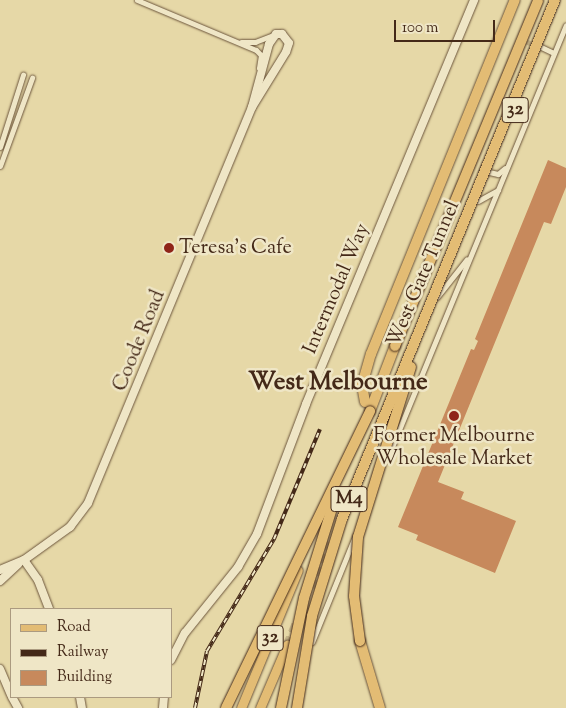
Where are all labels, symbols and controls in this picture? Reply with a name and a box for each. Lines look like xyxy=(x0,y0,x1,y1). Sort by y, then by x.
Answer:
scale bar xyxy=(396,10,497,42)
text: 100 m xyxy=(402,18,438,39)
road number: 32 xyxy=(501,94,529,126)
street label: West Gate Tunnel xyxy=(382,197,466,351)
street label: Intermodal Way xyxy=(299,220,375,358)
place label: Teresa's Cafe xyxy=(179,236,292,260)
marker: Teresa's Cafe xyxy=(163,242,175,254)
street label: Coode Road xyxy=(109,287,171,395)
district label: West Melbourne xyxy=(248,368,428,398)
marker: Former Melbourne Wholesale Market xyxy=(448,410,460,422)
place label: Former Melbourne Wholesale Market xyxy=(373,424,535,471)
road number: M4 xyxy=(330,482,368,516)
legend xyxy=(10,608,172,698)
text: Road xyxy=(57,617,91,638)
road number: 32 xyxy=(256,622,284,654)
text: Railway xyxy=(57,642,108,663)
text: Building xyxy=(57,667,112,688)

